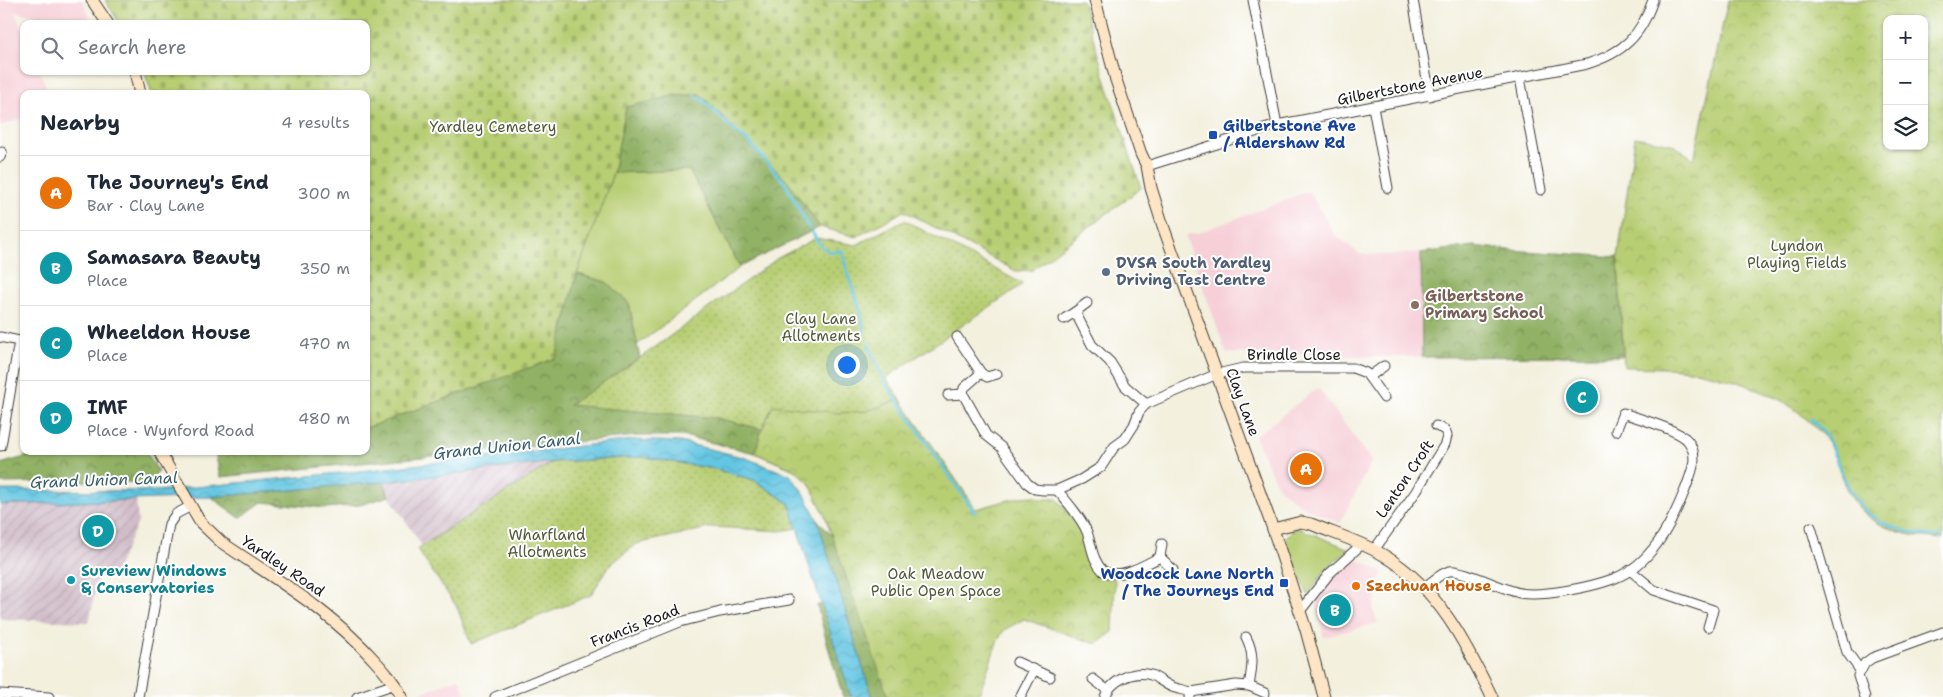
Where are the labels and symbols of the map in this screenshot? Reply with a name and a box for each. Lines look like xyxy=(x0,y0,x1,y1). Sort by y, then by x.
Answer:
street label: Gilbertstone Avenue xyxy=(1335,62,1485,110)
place label: Gilbertstone Ave / Aldershaw Rd xyxy=(1223,116,1356,153)
park label: Yardley Cemetery xyxy=(430,117,556,137)
marker: Gilbertstone Ave / Aldershaw Rd xyxy=(1207,129,1219,141)
park label: Lyndon Playing Fields xyxy=(1747,236,1847,273)
place label: DVSA South Yardley Driving Test Centre xyxy=(1116,253,1271,290)
marker: DVSA South Yardley Driving Test Centre xyxy=(1100,266,1112,278)
place label: Gilbertstone Primary School xyxy=(1425,286,1544,323)
marker: Gilbertstone Primary School xyxy=(1409,299,1421,311)
park label: Clay Lane Allotments xyxy=(781,309,861,346)
street label: Brindle Close xyxy=(1247,345,1341,365)
your location xyxy=(834,352,860,378)
street label: Clay Lane xyxy=(1221,365,1265,439)
pin: C xyxy=(1566,378,1598,416)
water label: Grand Union Canal xyxy=(432,428,582,464)
street label: Lenton Croft xyxy=(1371,436,1439,522)
pin: A xyxy=(1290,450,1322,488)
water label: Grand Union Canal xyxy=(30,467,178,493)
pin: D xyxy=(82,512,114,550)
park label: Wharfland Allotments xyxy=(507,525,587,562)
street label: Yardley Road xyxy=(237,531,329,602)
place label: Sureview Windows & Conservatories xyxy=(81,561,227,598)
park label: Oak Meadow Public Open Space xyxy=(871,564,1001,601)
place label: Woodcock Lane North / The Journeys End xyxy=(1100,564,1274,601)
marker: Sureview Windows & Conservatories xyxy=(65,574,77,586)
place label: Szechuan House xyxy=(1366,576,1491,596)
marker: Woodcock Lane North / The Journeys End xyxy=(1278,577,1290,589)
marker: Szechuan House xyxy=(1350,580,1362,592)
pin: B xyxy=(1319,591,1351,629)
street label: Francis Road xyxy=(588,600,683,652)

